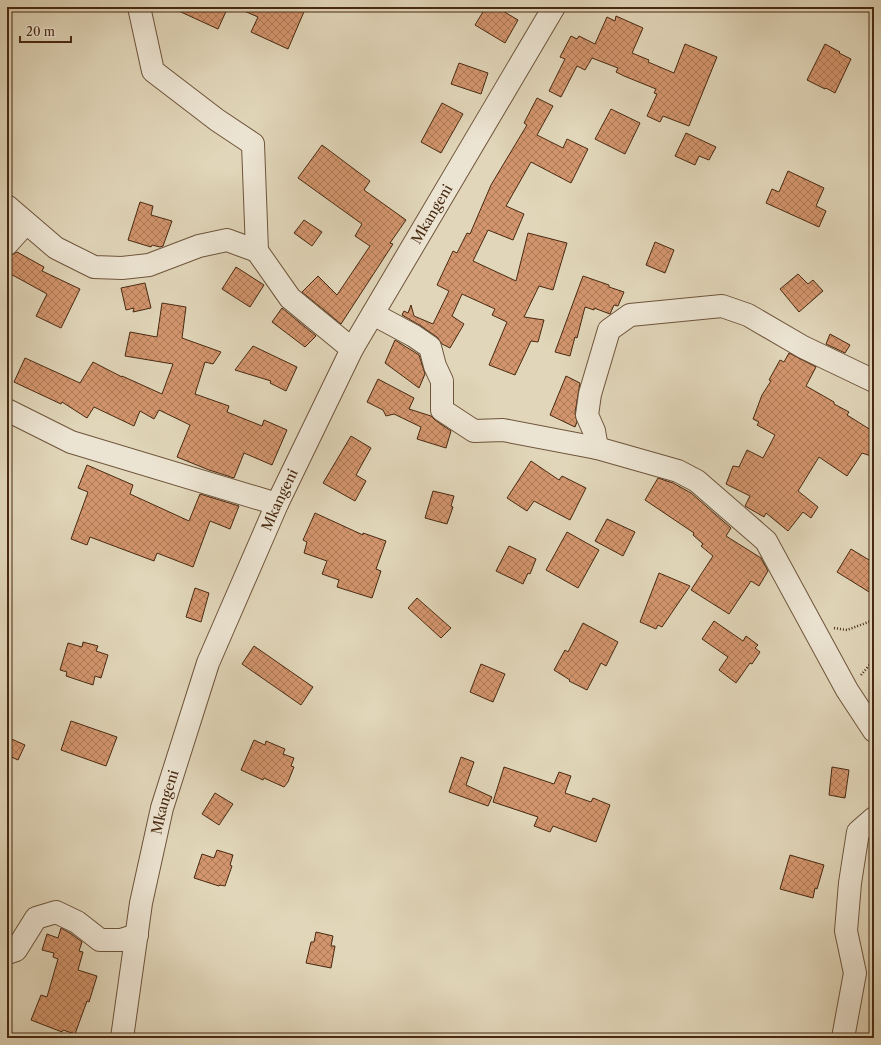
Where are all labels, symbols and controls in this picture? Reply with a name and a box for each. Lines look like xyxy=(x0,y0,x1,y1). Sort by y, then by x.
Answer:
scale bar xyxy=(20,18,71,44)
text: 20 m xyxy=(26,24,55,39)
street label: Mkangeni xyxy=(407,181,456,247)
street label: Mkangeni xyxy=(258,466,302,533)
street label: Mkangeni xyxy=(147,768,183,836)

